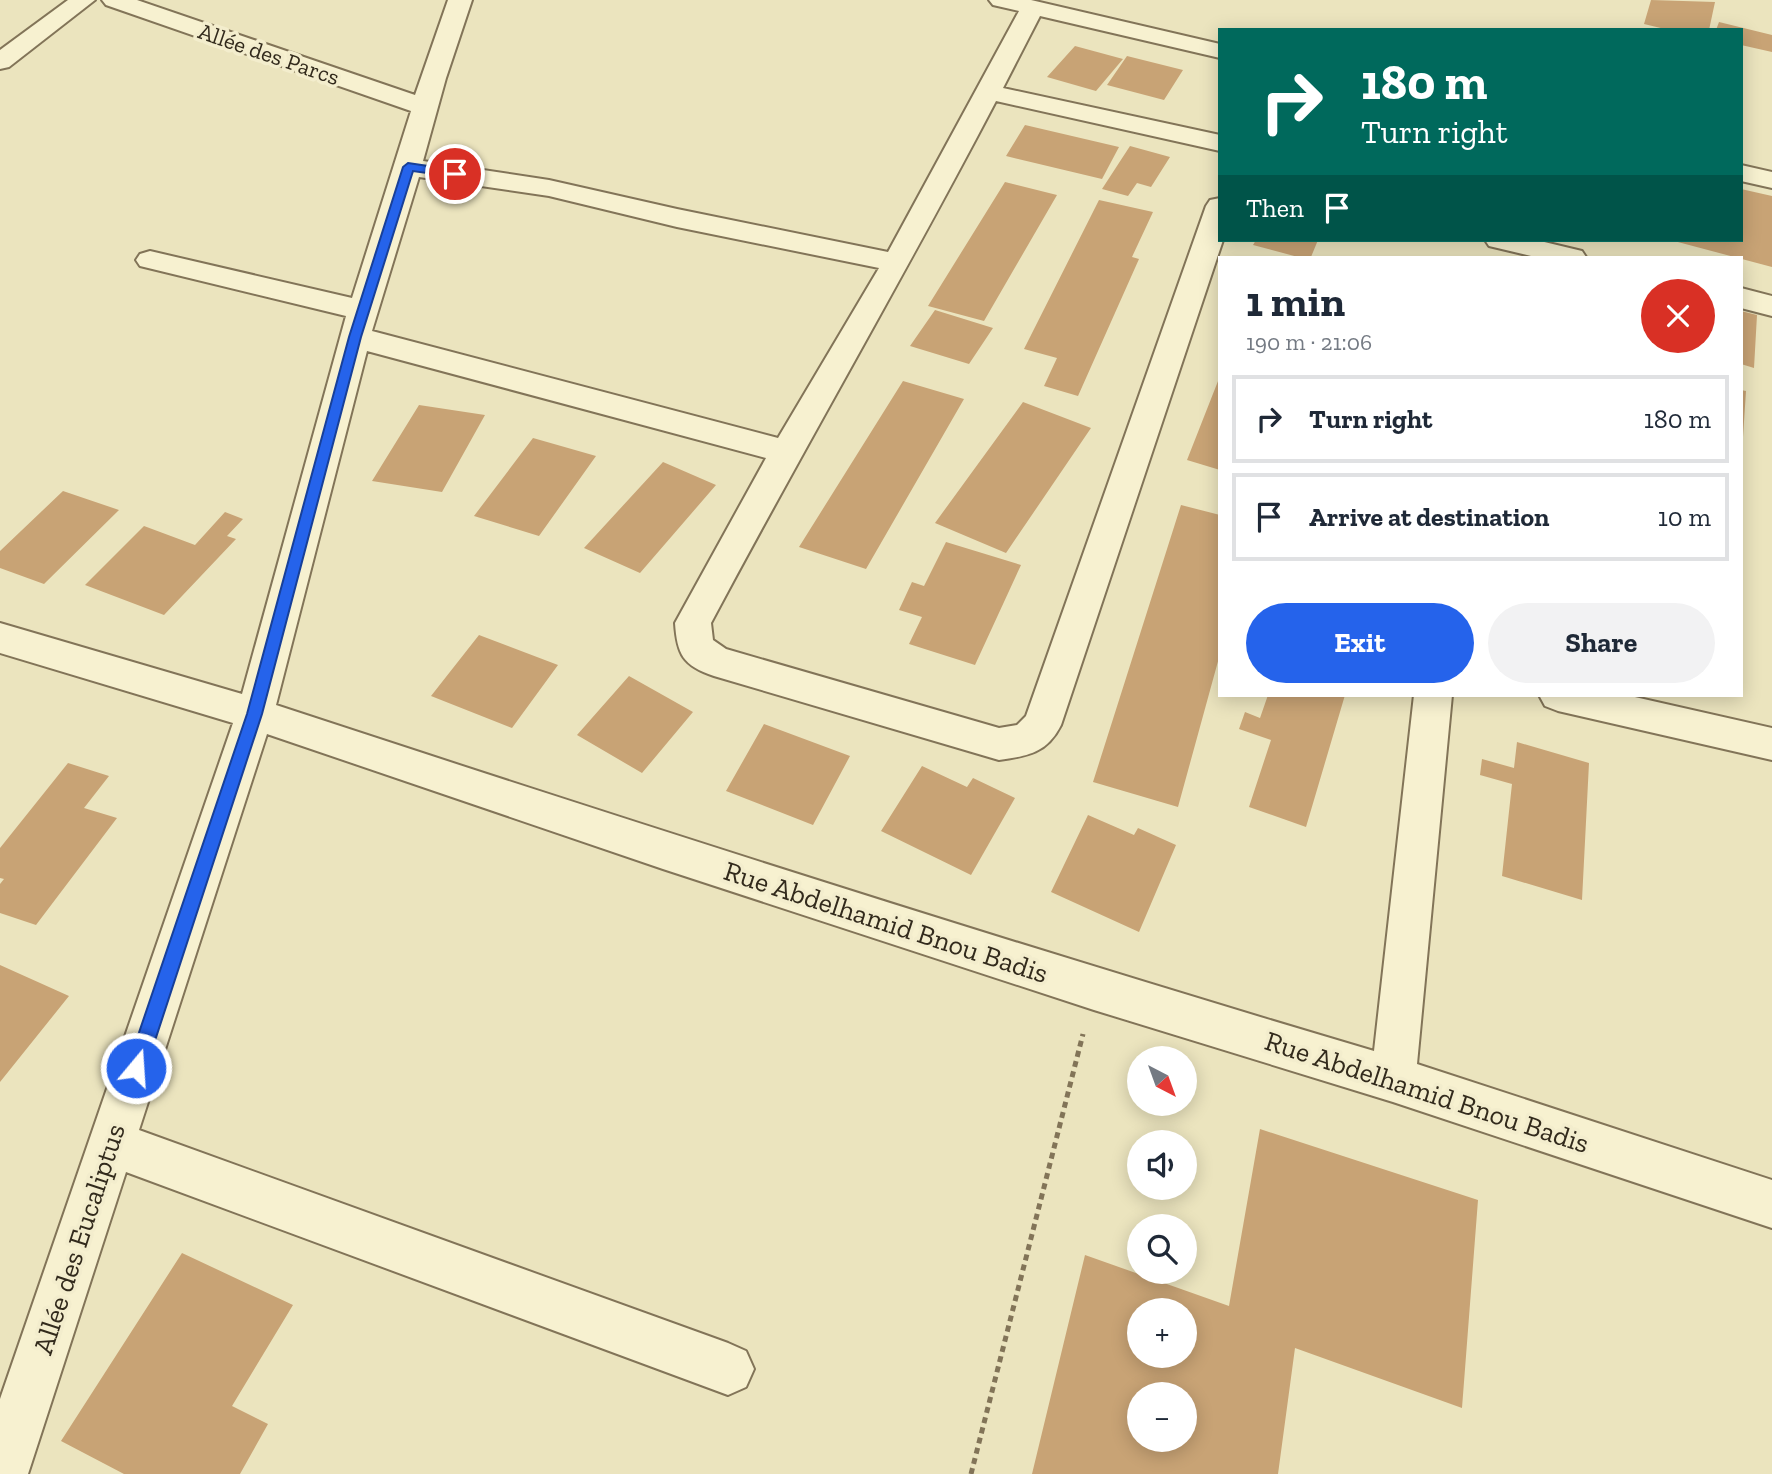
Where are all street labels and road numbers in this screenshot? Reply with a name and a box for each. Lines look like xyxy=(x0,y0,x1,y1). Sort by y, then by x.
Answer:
street label: Allée des Parcs xyxy=(195,17,343,91)
street label: Rue Abdelhamid Bnou Badis xyxy=(720,854,1052,990)
street label: Rue Abdelhamid Bnou Badis xyxy=(1261,1024,1593,1160)
street label: Allée des Eucaliptus xyxy=(26,1120,132,1358)

